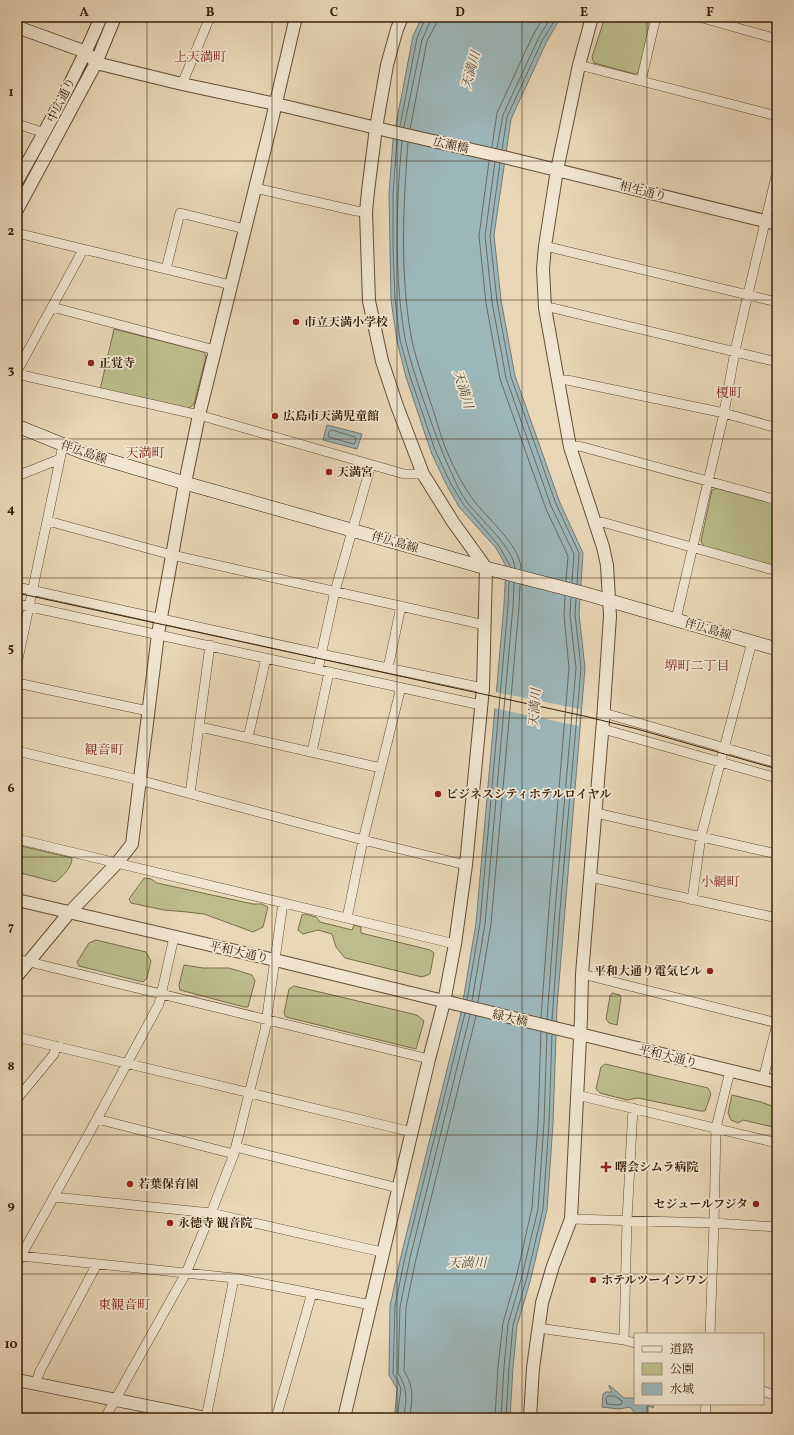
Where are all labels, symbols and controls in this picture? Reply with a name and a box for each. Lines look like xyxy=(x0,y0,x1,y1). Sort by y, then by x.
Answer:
text: A xyxy=(79,4,89,22)
text: B xyxy=(206,4,215,22)
text: C xyxy=(330,4,338,22)
text: D xyxy=(455,4,465,22)
text: E xyxy=(580,4,588,22)
text: F xyxy=(706,4,714,22)
water label: 天満川 xyxy=(458,47,486,92)
district label: 上天満町 xyxy=(174,49,226,67)
street label: 中広通り xyxy=(44,75,80,125)
text: 1 xyxy=(8,84,14,102)
street label: 広瀬橋 xyxy=(432,134,470,158)
street label: 相生通り xyxy=(618,178,668,206)
text: 2 xyxy=(8,223,15,241)
place label: 市立天満小学校 xyxy=(304,315,388,331)
marker: 市立天満小学校 xyxy=(291,317,301,327)
place label: 正覚寺 xyxy=(99,356,135,372)
marker: 正覚寺 xyxy=(86,358,96,368)
text: 3 xyxy=(8,362,15,380)
water label: 天満川 xyxy=(448,368,477,413)
district label: 榎町 xyxy=(716,385,742,403)
place label: 広島市天満児童館 xyxy=(283,409,379,425)
marker: 広島市天満児童館 xyxy=(270,411,280,421)
street label: 伴広島線 xyxy=(58,438,109,468)
district label: 天満町 xyxy=(125,445,165,463)
place label: 天満宮 xyxy=(337,465,373,481)
marker: 天満宮 xyxy=(324,467,334,477)
text: 4 xyxy=(7,501,15,519)
street label: 伴広島線 xyxy=(369,529,420,557)
street label: 伴広島線 xyxy=(682,616,733,644)
text: 5 xyxy=(8,640,14,658)
district label: 堺町二丁目 xyxy=(664,658,730,676)
water label: 天満川 xyxy=(526,686,546,728)
district label: 観音町 xyxy=(84,742,124,760)
text: 6 xyxy=(7,780,15,798)
place label: ビジネスシティホテルロイヤル xyxy=(446,787,612,803)
marker: ビジネスシティホテルロイヤル xyxy=(433,789,443,799)
district label: 小網町 xyxy=(700,874,740,892)
text: 7 xyxy=(8,919,14,937)
street label: 平和大通り xyxy=(208,938,270,968)
place label: 平和大通り電気ビル xyxy=(594,964,702,980)
marker: 平和大通り電気ビル xyxy=(705,966,715,976)
street label: 緑大橋 xyxy=(490,1007,529,1031)
street label: 平和大通り xyxy=(637,1042,699,1072)
text: 8 xyxy=(7,1058,15,1076)
place label: 曙会シムラ病院 xyxy=(615,1160,699,1176)
marker: 曙会シムラ病院 xyxy=(600,1161,612,1173)
place label: 若葉保育園 xyxy=(138,1177,198,1193)
marker: 若葉保育園 xyxy=(125,1179,135,1189)
text: 9 xyxy=(7,1197,15,1215)
place label: セジュールフジタ xyxy=(653,1197,748,1213)
marker: セジュールフジタ xyxy=(751,1199,761,1209)
place label: 永徳寺 観音院 xyxy=(178,1216,252,1232)
marker: 永徳寺 観音院 xyxy=(165,1218,175,1228)
water label: 天満川 xyxy=(447,1255,488,1273)
place label: ホテルツーインワン xyxy=(601,1273,708,1289)
marker: ホテルツーインワン xyxy=(588,1275,598,1285)
district label: 東観音町 xyxy=(98,1297,150,1315)
legend xyxy=(634,1333,764,1405)
text: 10 xyxy=(4,1336,18,1354)
text: 道路 xyxy=(670,1342,694,1358)
text: 公園 xyxy=(670,1362,694,1378)
text: 水域 xyxy=(670,1382,694,1398)

